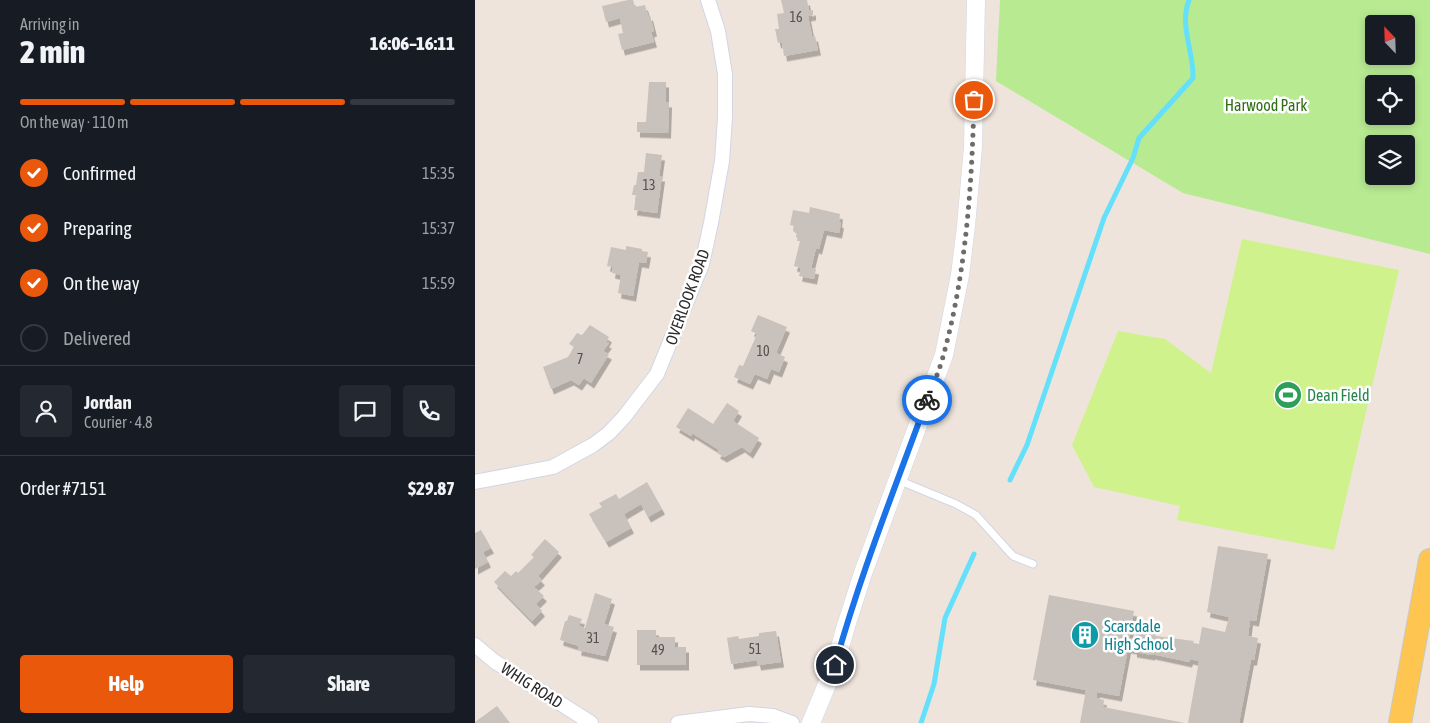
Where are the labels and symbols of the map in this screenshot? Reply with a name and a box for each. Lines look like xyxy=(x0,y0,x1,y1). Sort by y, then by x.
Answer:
house number: 16 xyxy=(789,9,803,25)
north arrow xyxy=(1365,15,1415,65)
pin xyxy=(953,79,995,121)
park label: Harwood Park xyxy=(1225,96,1307,114)
house number: 13 xyxy=(642,177,656,193)
street label: OVERLOOK ROAD xyxy=(661,247,713,347)
house number: 10 xyxy=(756,343,770,359)
house number: 7 xyxy=(577,351,583,367)
courier xyxy=(902,375,952,425)
sports icon: Dean Field xyxy=(1273,380,1303,410)
place label: Dean Field xyxy=(1307,386,1370,404)
place label: Scarsdale High School xyxy=(1104,617,1174,654)
building icon: Scarsdale High School xyxy=(1070,620,1100,650)
house number: 31 xyxy=(586,630,600,646)
house number: 51 xyxy=(748,641,762,657)
house number: 49 xyxy=(651,642,665,658)
pin xyxy=(814,644,856,686)
street label: WHIG ROAD xyxy=(498,658,566,712)

